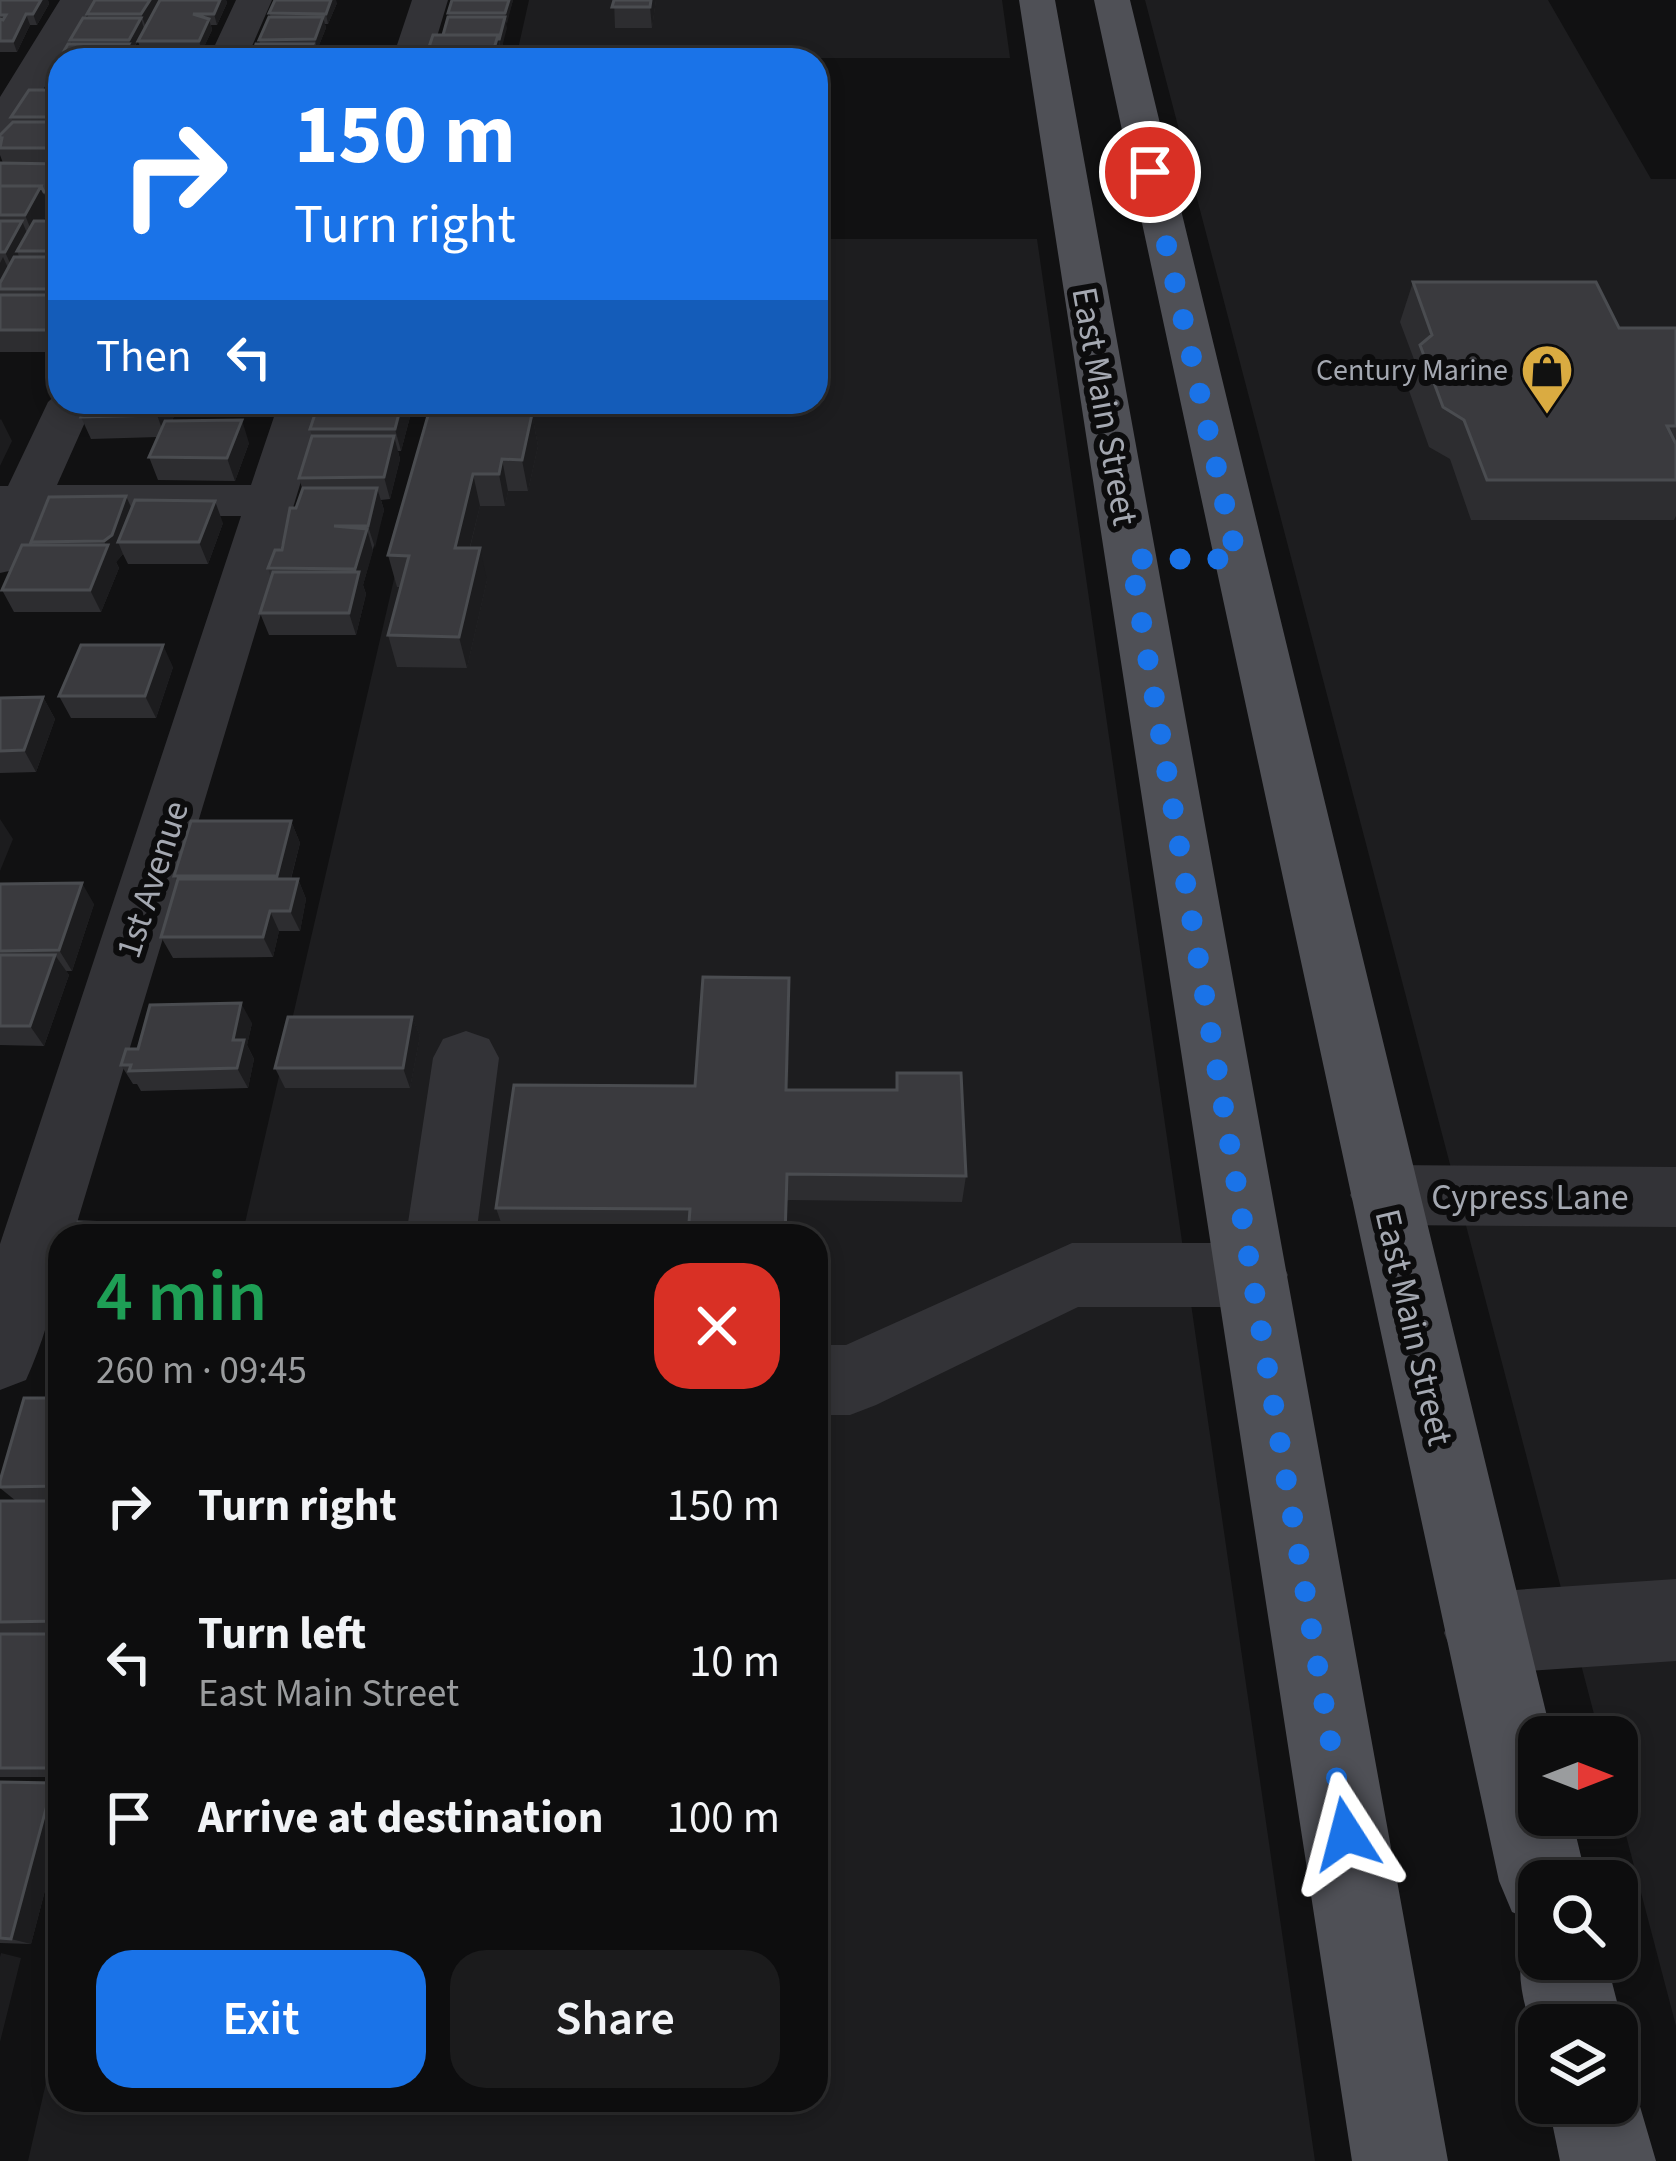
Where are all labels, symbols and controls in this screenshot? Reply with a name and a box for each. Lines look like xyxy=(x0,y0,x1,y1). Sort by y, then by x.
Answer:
text: 150 m xyxy=(294,76,516,196)
icon: right xyxy=(96,96,252,252)
pin xyxy=(1099,121,1201,223)
icon: arrive xyxy=(1117,139,1183,205)
text: Turn right xyxy=(294,187,516,264)
street label: East Main Street xyxy=(1058,283,1151,529)
icon: left xyxy=(216,324,282,390)
text: Then xyxy=(96,325,192,389)
shop icon: Century Marine xyxy=(1519,342,1575,416)
place label: Century Marine xyxy=(1316,349,1508,392)
street label: 1st Avenue xyxy=(103,794,202,965)
street label: Cypress Lane xyxy=(1431,1172,1629,1223)
street label: East Main Street xyxy=(1362,1204,1466,1451)
text: 4 min xyxy=(96,1246,267,1349)
button: close xyxy=(654,1263,780,1389)
text: 260 m · 09:45 xyxy=(96,1343,307,1399)
icon: right xyxy=(96,1473,162,1539)
text: Turn right xyxy=(198,1474,397,1538)
text: 150 m xyxy=(667,1474,780,1538)
text: Turn left xyxy=(198,1602,366,1666)
icon: left xyxy=(96,1629,162,1695)
text: 10 m xyxy=(689,1630,780,1694)
text: East Main Street xyxy=(198,1666,459,1722)
north arrow xyxy=(1518,1716,1638,1836)
map controls xyxy=(1518,1716,1638,2124)
position arrow xyxy=(1283,1771,1409,1897)
icon: arrive xyxy=(96,1785,162,1851)
text: Arrive at destination xyxy=(198,1786,603,1850)
text: 100 m xyxy=(667,1786,780,1850)
button: search xyxy=(1518,1860,1638,1980)
button: Exit xyxy=(96,1950,426,2088)
button: Share xyxy=(450,1950,780,2088)
button: layers xyxy=(1518,2004,1638,2124)

